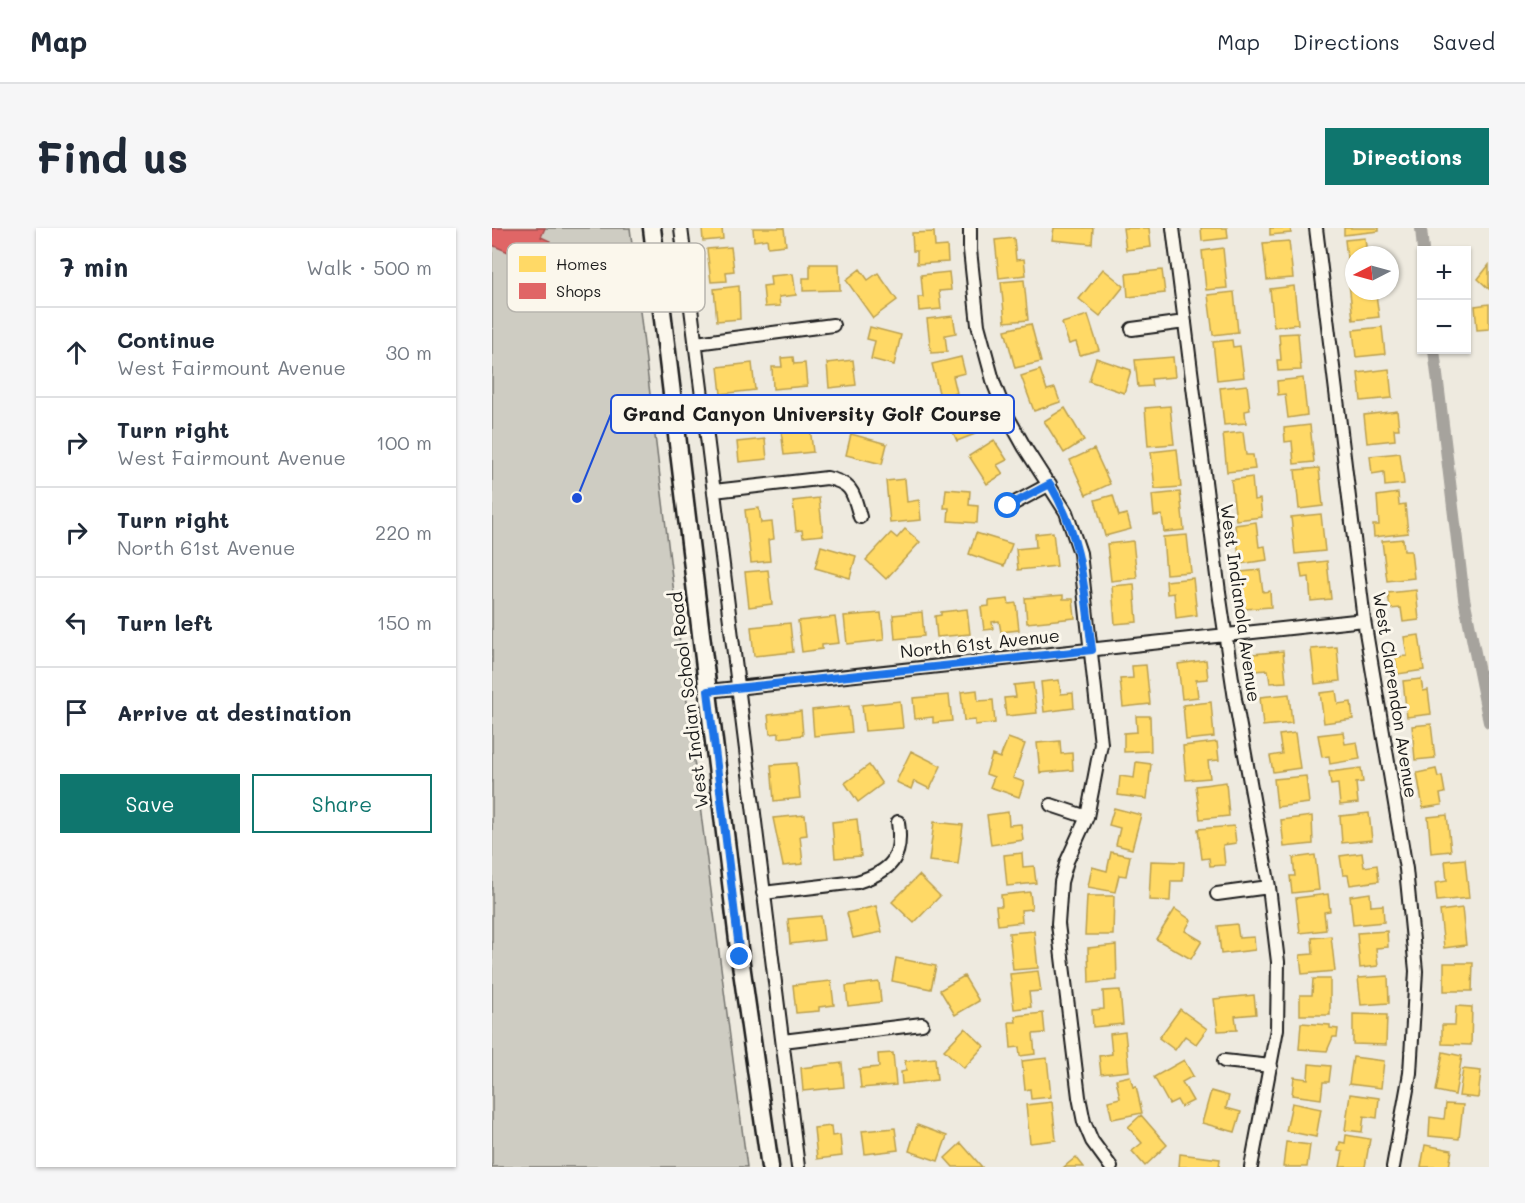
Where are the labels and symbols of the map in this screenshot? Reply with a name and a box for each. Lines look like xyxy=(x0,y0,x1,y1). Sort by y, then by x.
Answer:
legend xyxy=(507,243,705,312)
north arrow xyxy=(1345,246,1399,300)
text: Homes xyxy=(556,253,607,274)
text: Shops xyxy=(556,280,601,301)
callout: Grand Canyon University Golf Course xyxy=(611,395,1014,433)
text: Grand Canyon University Golf Course xyxy=(623,400,1001,426)
route start xyxy=(994,492,1020,518)
street label: West Indianola Avenue xyxy=(1215,502,1267,703)
street label: West Indian School Road xyxy=(663,590,713,810)
street label: West Clarendon Avenue xyxy=(1368,590,1424,800)
street label: North 61st Avenue xyxy=(899,623,1061,663)
route end xyxy=(726,943,752,969)

